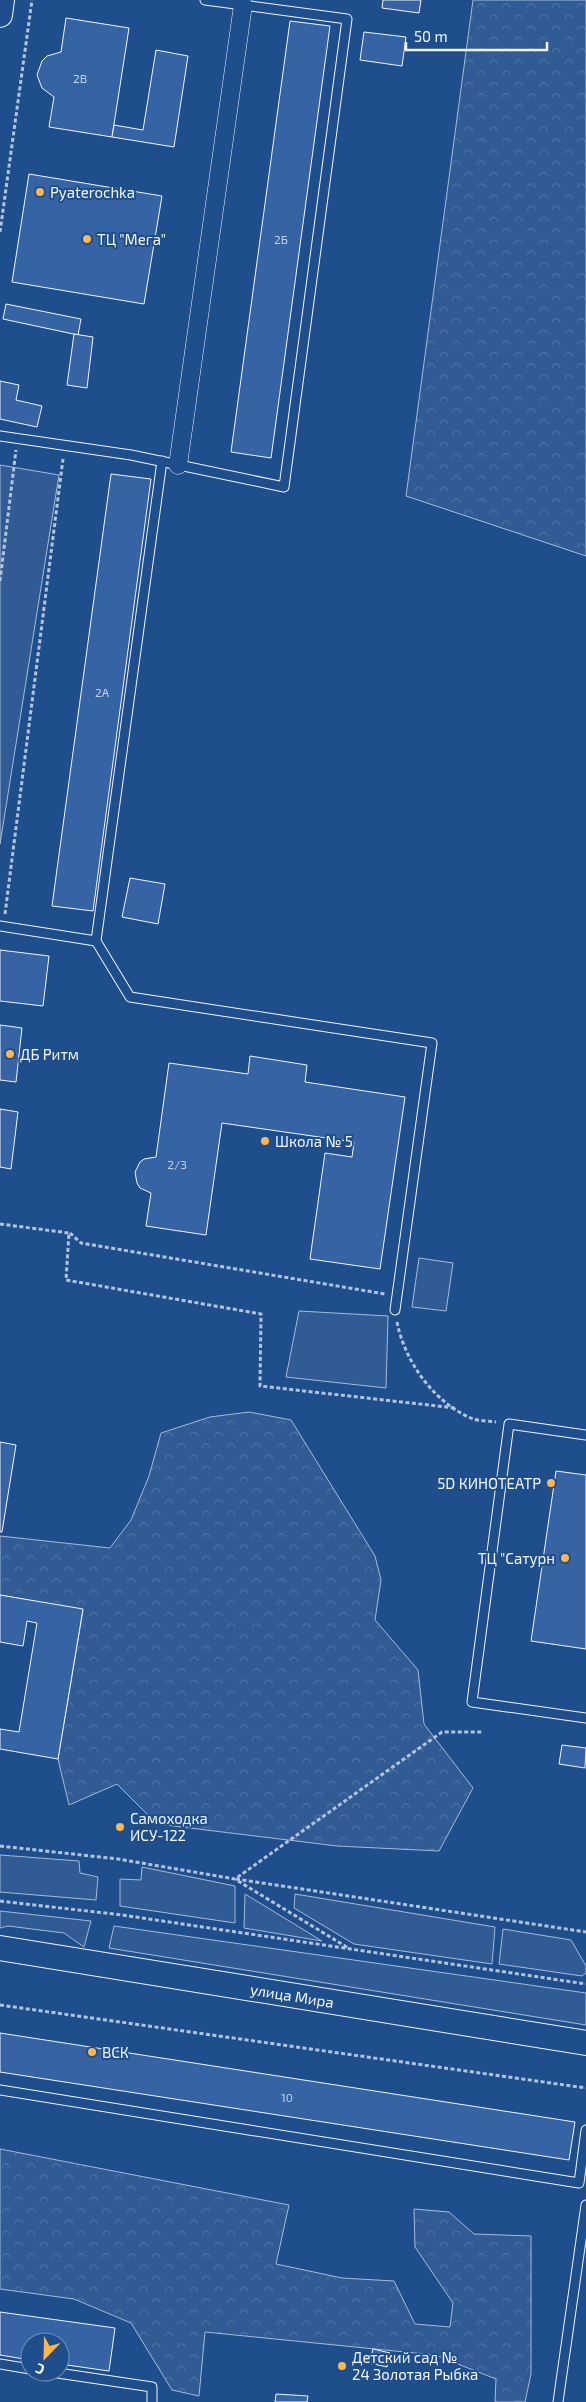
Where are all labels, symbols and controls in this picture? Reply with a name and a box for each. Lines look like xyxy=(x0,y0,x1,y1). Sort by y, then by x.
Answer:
scale bar xyxy=(406,20,547,52)
text: 50 m xyxy=(414,27,448,45)
house number: 2В xyxy=(73,71,87,85)
place label: Pyaterochka xyxy=(50,183,135,201)
marker: Pyaterochka xyxy=(34,186,46,198)
place label: ТЦ "Мега" xyxy=(97,230,166,248)
house number: 2Б xyxy=(274,232,288,246)
marker: ТЦ "Мега" xyxy=(81,233,93,245)
house number: 2А xyxy=(95,685,110,699)
place label: ДБ Ритм xyxy=(20,1045,79,1063)
marker: ДБ Ритм xyxy=(4,1048,16,1060)
place label: Школа № 5 xyxy=(275,1132,353,1150)
marker: Школа № 5 xyxy=(259,1135,271,1147)
house number: 2/3 xyxy=(167,1157,187,1171)
place label: 5D КИНОТЕАТР xyxy=(437,1474,541,1492)
marker: 5D КИНОТЕАТР xyxy=(545,1477,557,1489)
place label: ТЦ "Сатурн xyxy=(478,1549,555,1568)
marker: ТЦ "Сатурн xyxy=(559,1552,571,1564)
place label: Самоходка ИСУ-122 xyxy=(130,1809,208,1844)
marker: Самоходка ИСУ-122 xyxy=(114,1821,126,1833)
street label: улица Мира xyxy=(249,1980,335,2011)
place label: ВСК xyxy=(102,2043,129,2061)
marker: ВСК xyxy=(86,2046,98,2058)
house number: 10 xyxy=(281,2090,293,2104)
north arrow xyxy=(20,2332,70,2382)
place label: Детский сад № 24 Золотая Рыбка xyxy=(352,2348,478,2383)
text: С xyxy=(33,2360,47,2379)
marker: Детский сад № 24 Золотая Рыбка xyxy=(336,2360,348,2372)

